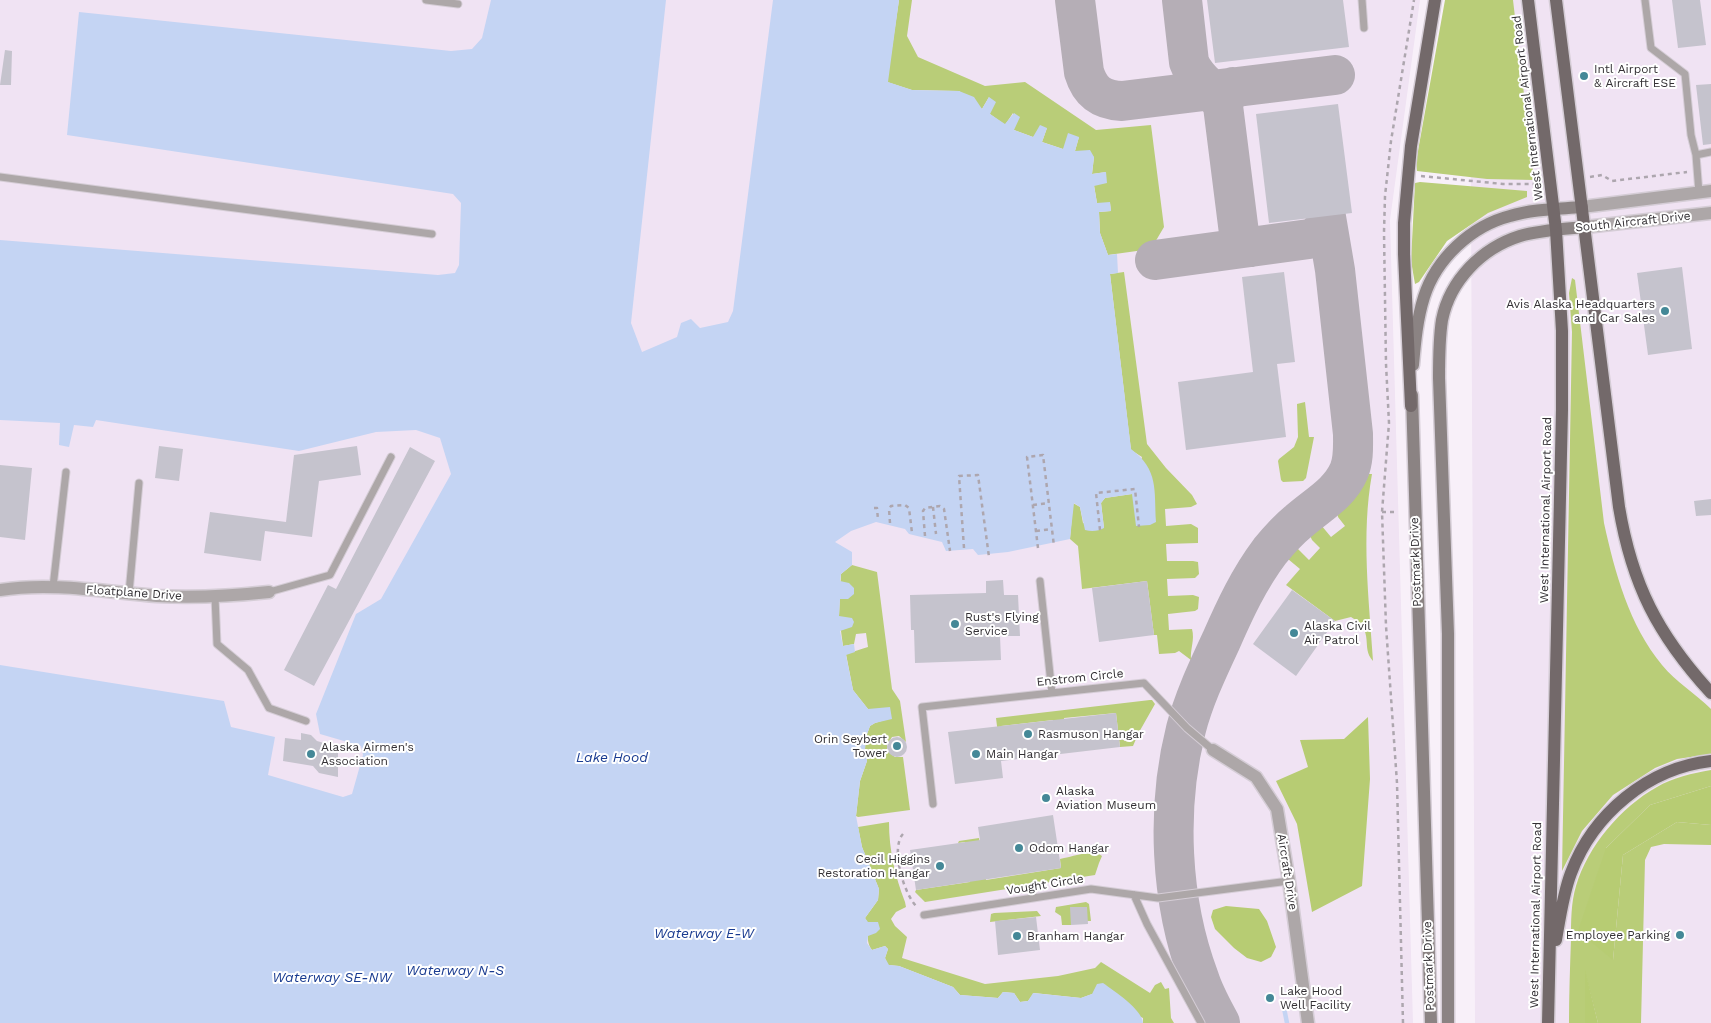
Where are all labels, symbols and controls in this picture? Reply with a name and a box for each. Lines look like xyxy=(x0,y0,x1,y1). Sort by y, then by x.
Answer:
street label: West International Airport Road xyxy=(1510,15,1546,201)
place label: Intl Airport & Aircraft ESE xyxy=(1594,62,1676,90)
marker: Intl Airport & Aircraft ESE xyxy=(1578,70,1590,82)
street label: South Aircraft Drive xyxy=(1575,209,1691,235)
place label: Avis Alaska Headquarters and Car Sales xyxy=(1506,297,1655,325)
marker: Avis Alaska Headquarters and Car Sales xyxy=(1659,305,1671,317)
street label: West International Airport Road xyxy=(1537,417,1555,603)
street label: Postmark Drive xyxy=(1407,517,1425,607)
street label: Floatplane Drive xyxy=(86,582,182,604)
place label: Rust's Flying Service xyxy=(965,610,1039,638)
marker: Rust's Flying Service xyxy=(949,618,961,630)
place label: Alaska Civil Air Patrol xyxy=(1304,619,1371,647)
marker: Alaska Civil Air Patrol xyxy=(1288,627,1300,639)
street label: Enstrom Circle xyxy=(1036,666,1124,690)
place label: Rasmuson Hangar xyxy=(1038,727,1144,741)
marker: Rasmuson Hangar xyxy=(1022,728,1034,740)
place label: Orin Seybert Tower xyxy=(814,732,887,760)
place label: Alaska Airmen's Association xyxy=(321,740,414,768)
marker: Orin Seybert Tower xyxy=(891,740,903,752)
place label: Main Hangar xyxy=(986,747,1059,761)
marker: Alaska Airmen's Association xyxy=(305,748,317,760)
marker: Main Hangar xyxy=(970,748,982,760)
water label: Lake Hood xyxy=(576,750,648,766)
place label: Alaska Aviation Museum xyxy=(1056,784,1156,812)
marker: Alaska Aviation Museum xyxy=(1040,792,1052,804)
street label: West International Airport Road xyxy=(1527,822,1545,1008)
street label: Aircraft Drive xyxy=(1274,833,1300,911)
place label: Odom Hangar xyxy=(1029,841,1109,855)
marker: Odom Hangar xyxy=(1013,842,1025,854)
place label: Cecil Higgins Restoration Hangar xyxy=(818,852,930,880)
marker: Cecil Higgins Restoration Hangar xyxy=(934,860,946,872)
street label: Vought Circle xyxy=(1005,872,1085,898)
street label: Postmark Drive xyxy=(1420,921,1438,1011)
water label: Waterway E-W xyxy=(654,926,754,942)
place label: Employee Parking xyxy=(1566,928,1670,942)
place label: Branham Hangar xyxy=(1027,929,1125,943)
marker: Employee Parking xyxy=(1674,929,1686,941)
marker: Branham Hangar xyxy=(1011,930,1023,942)
water label: Waterway N-S xyxy=(406,963,504,979)
water label: Waterway SE-NW xyxy=(272,970,392,986)
place label: Lake Hood Well Facility xyxy=(1280,984,1351,1012)
marker: Lake Hood Well Facility xyxy=(1264,992,1276,1004)

